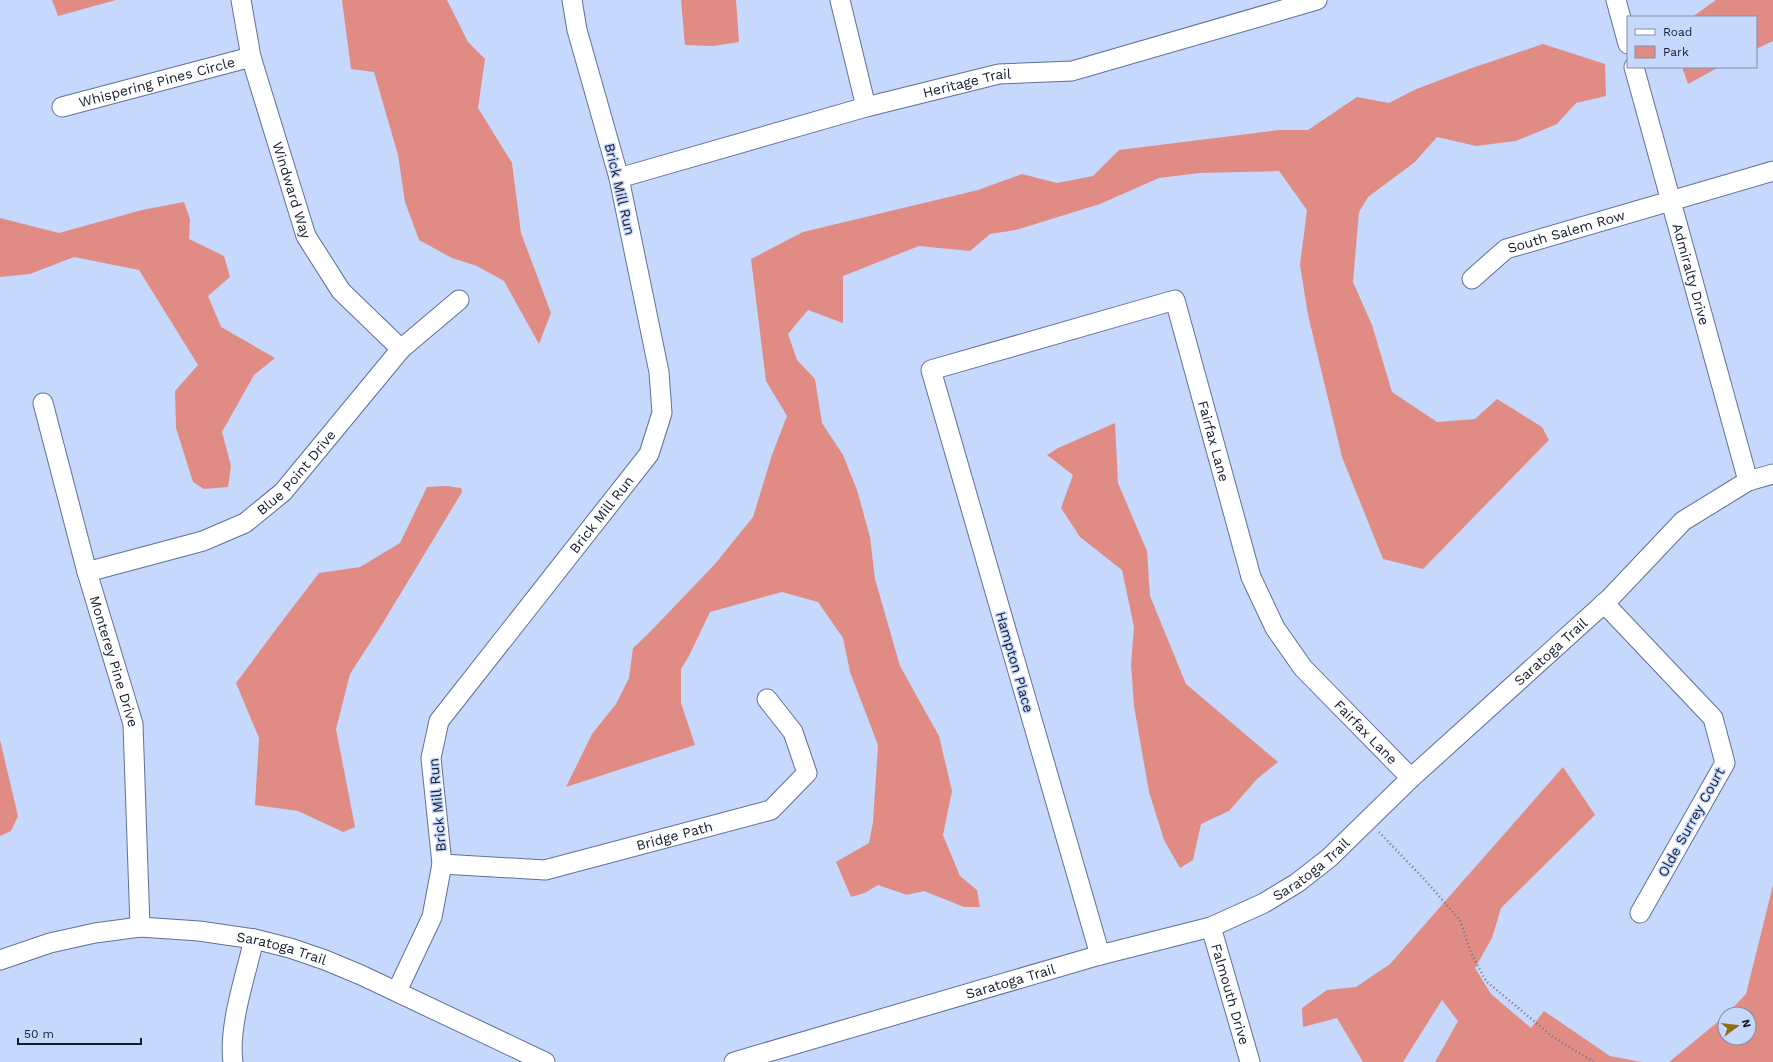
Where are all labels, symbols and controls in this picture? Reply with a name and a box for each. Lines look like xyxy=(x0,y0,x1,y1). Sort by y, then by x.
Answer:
legend xyxy=(1627,16,1757,68)
text: Road xyxy=(1663,25,1692,39)
text: Park xyxy=(1663,45,1689,59)
street label: Whispering Pines Circle xyxy=(77,54,236,110)
street label: Heritage Trail xyxy=(921,65,1012,101)
street label: Windward Way xyxy=(269,140,315,241)
street label: Brick Mill Run xyxy=(602,141,638,237)
street label: South Salem Row xyxy=(1506,207,1627,256)
street label: Admiralty Drive xyxy=(1669,222,1713,327)
street label: Fairfax Lane xyxy=(1195,399,1232,483)
street label: Blue Point Drive xyxy=(253,427,339,518)
street label: Brick Mill Run xyxy=(566,473,637,556)
street label: Monterey Pine Drive xyxy=(87,594,141,729)
street label: Hampton Place xyxy=(993,610,1037,714)
street label: Saratoga Trail xyxy=(1511,614,1591,689)
street label: Fairfax Lane xyxy=(1331,697,1401,767)
street label: Brick Mill Run xyxy=(425,758,449,852)
street label: Olde Surrey Court xyxy=(1654,765,1728,879)
street label: Bridge Path xyxy=(634,818,714,853)
street label: Saratoga Trail xyxy=(1270,834,1353,904)
street label: Saratoga Trail xyxy=(236,929,329,968)
street label: Falmouth Drive xyxy=(1208,942,1253,1047)
street label: Saratoga Trail xyxy=(964,960,1058,1002)
north arrow xyxy=(1717,1006,1757,1046)
text: N xyxy=(1739,1018,1754,1029)
scale bar xyxy=(18,1020,141,1046)
text: 50 m xyxy=(24,1027,54,1041)

